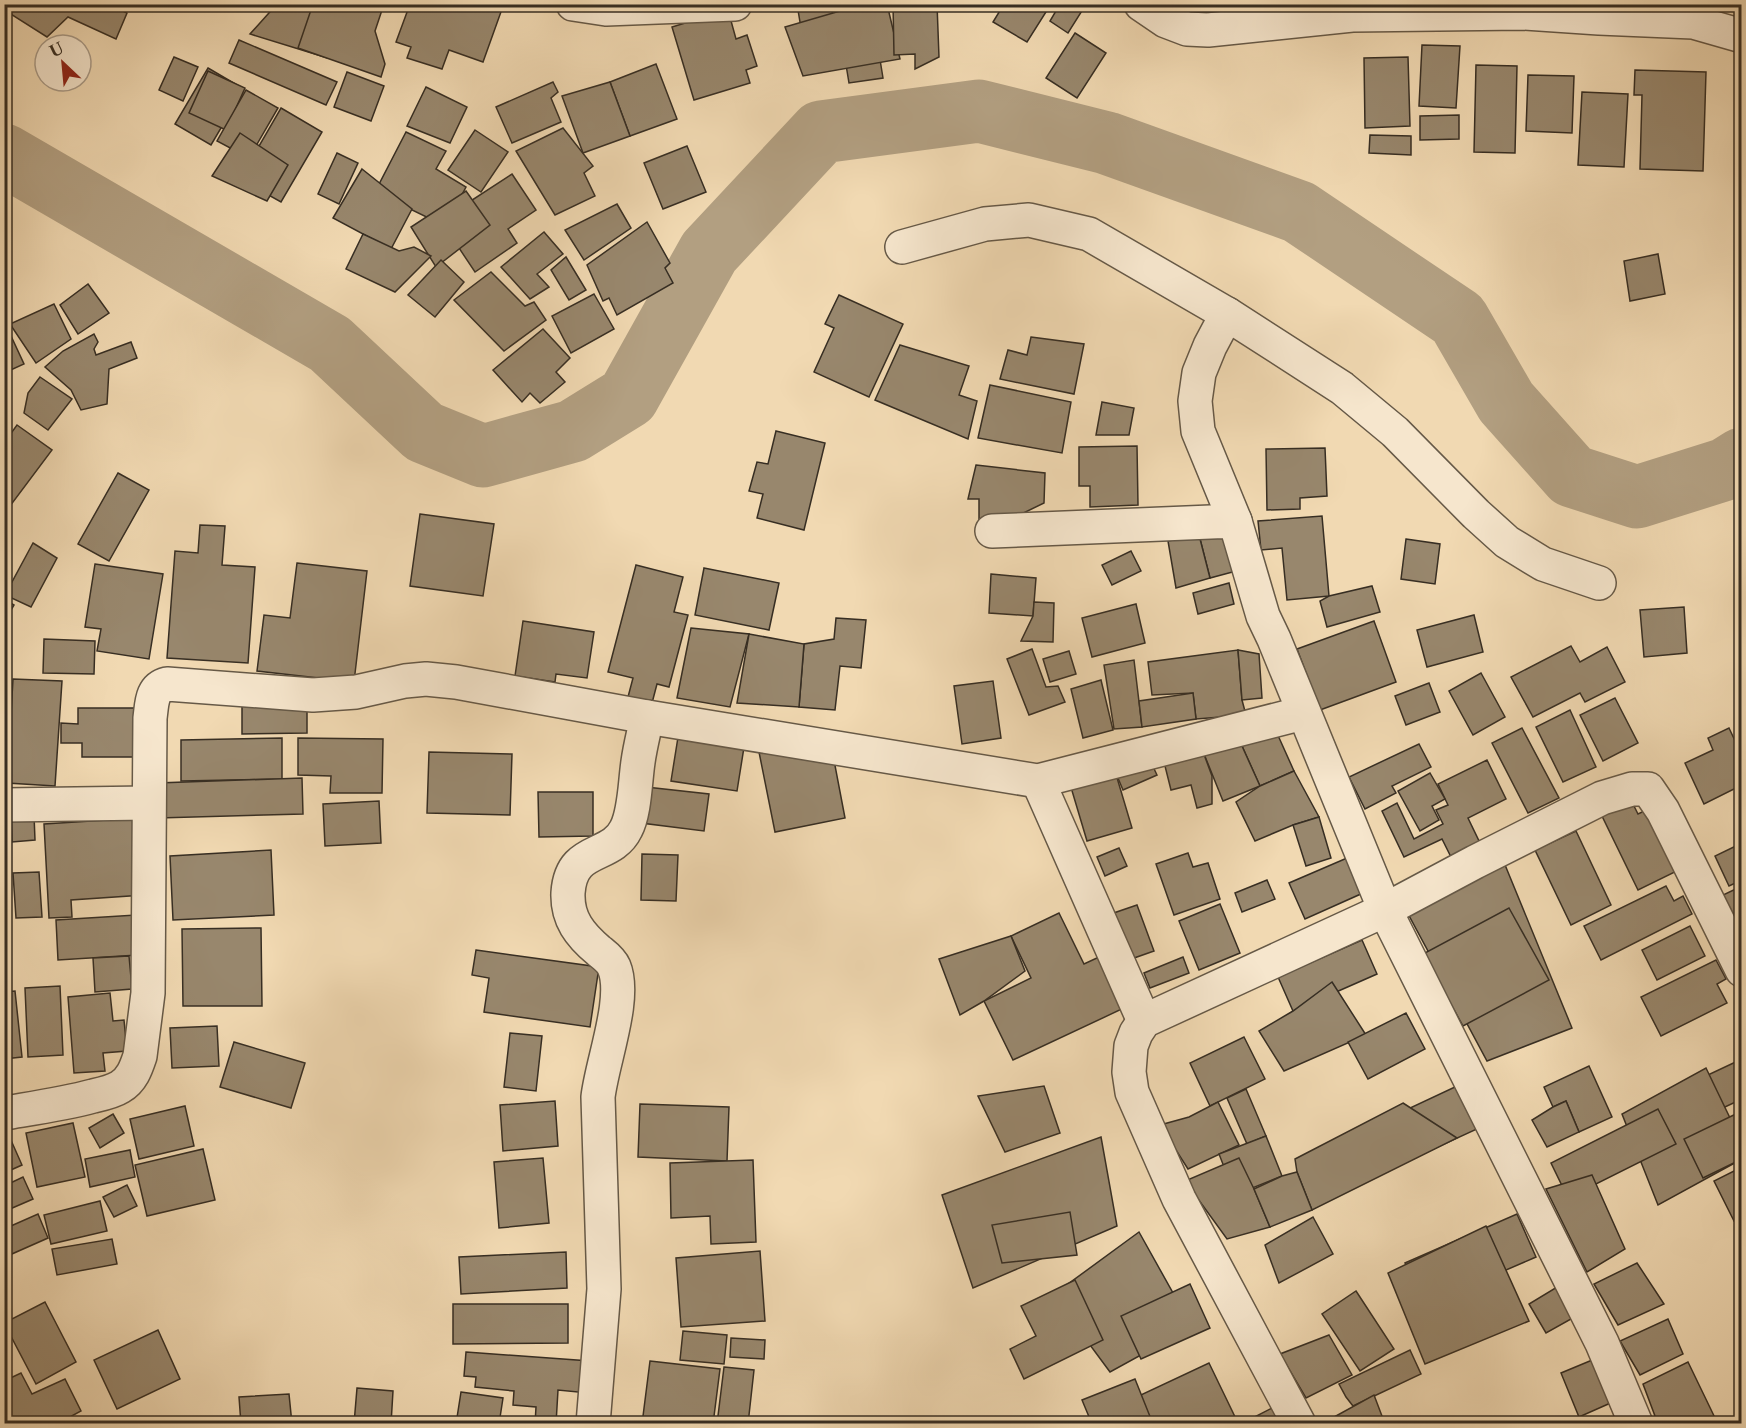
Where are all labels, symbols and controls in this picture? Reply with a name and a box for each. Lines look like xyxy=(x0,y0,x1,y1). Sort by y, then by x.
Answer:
north arrow xyxy=(33,33,93,93)
text: U xyxy=(46,38,67,61)

